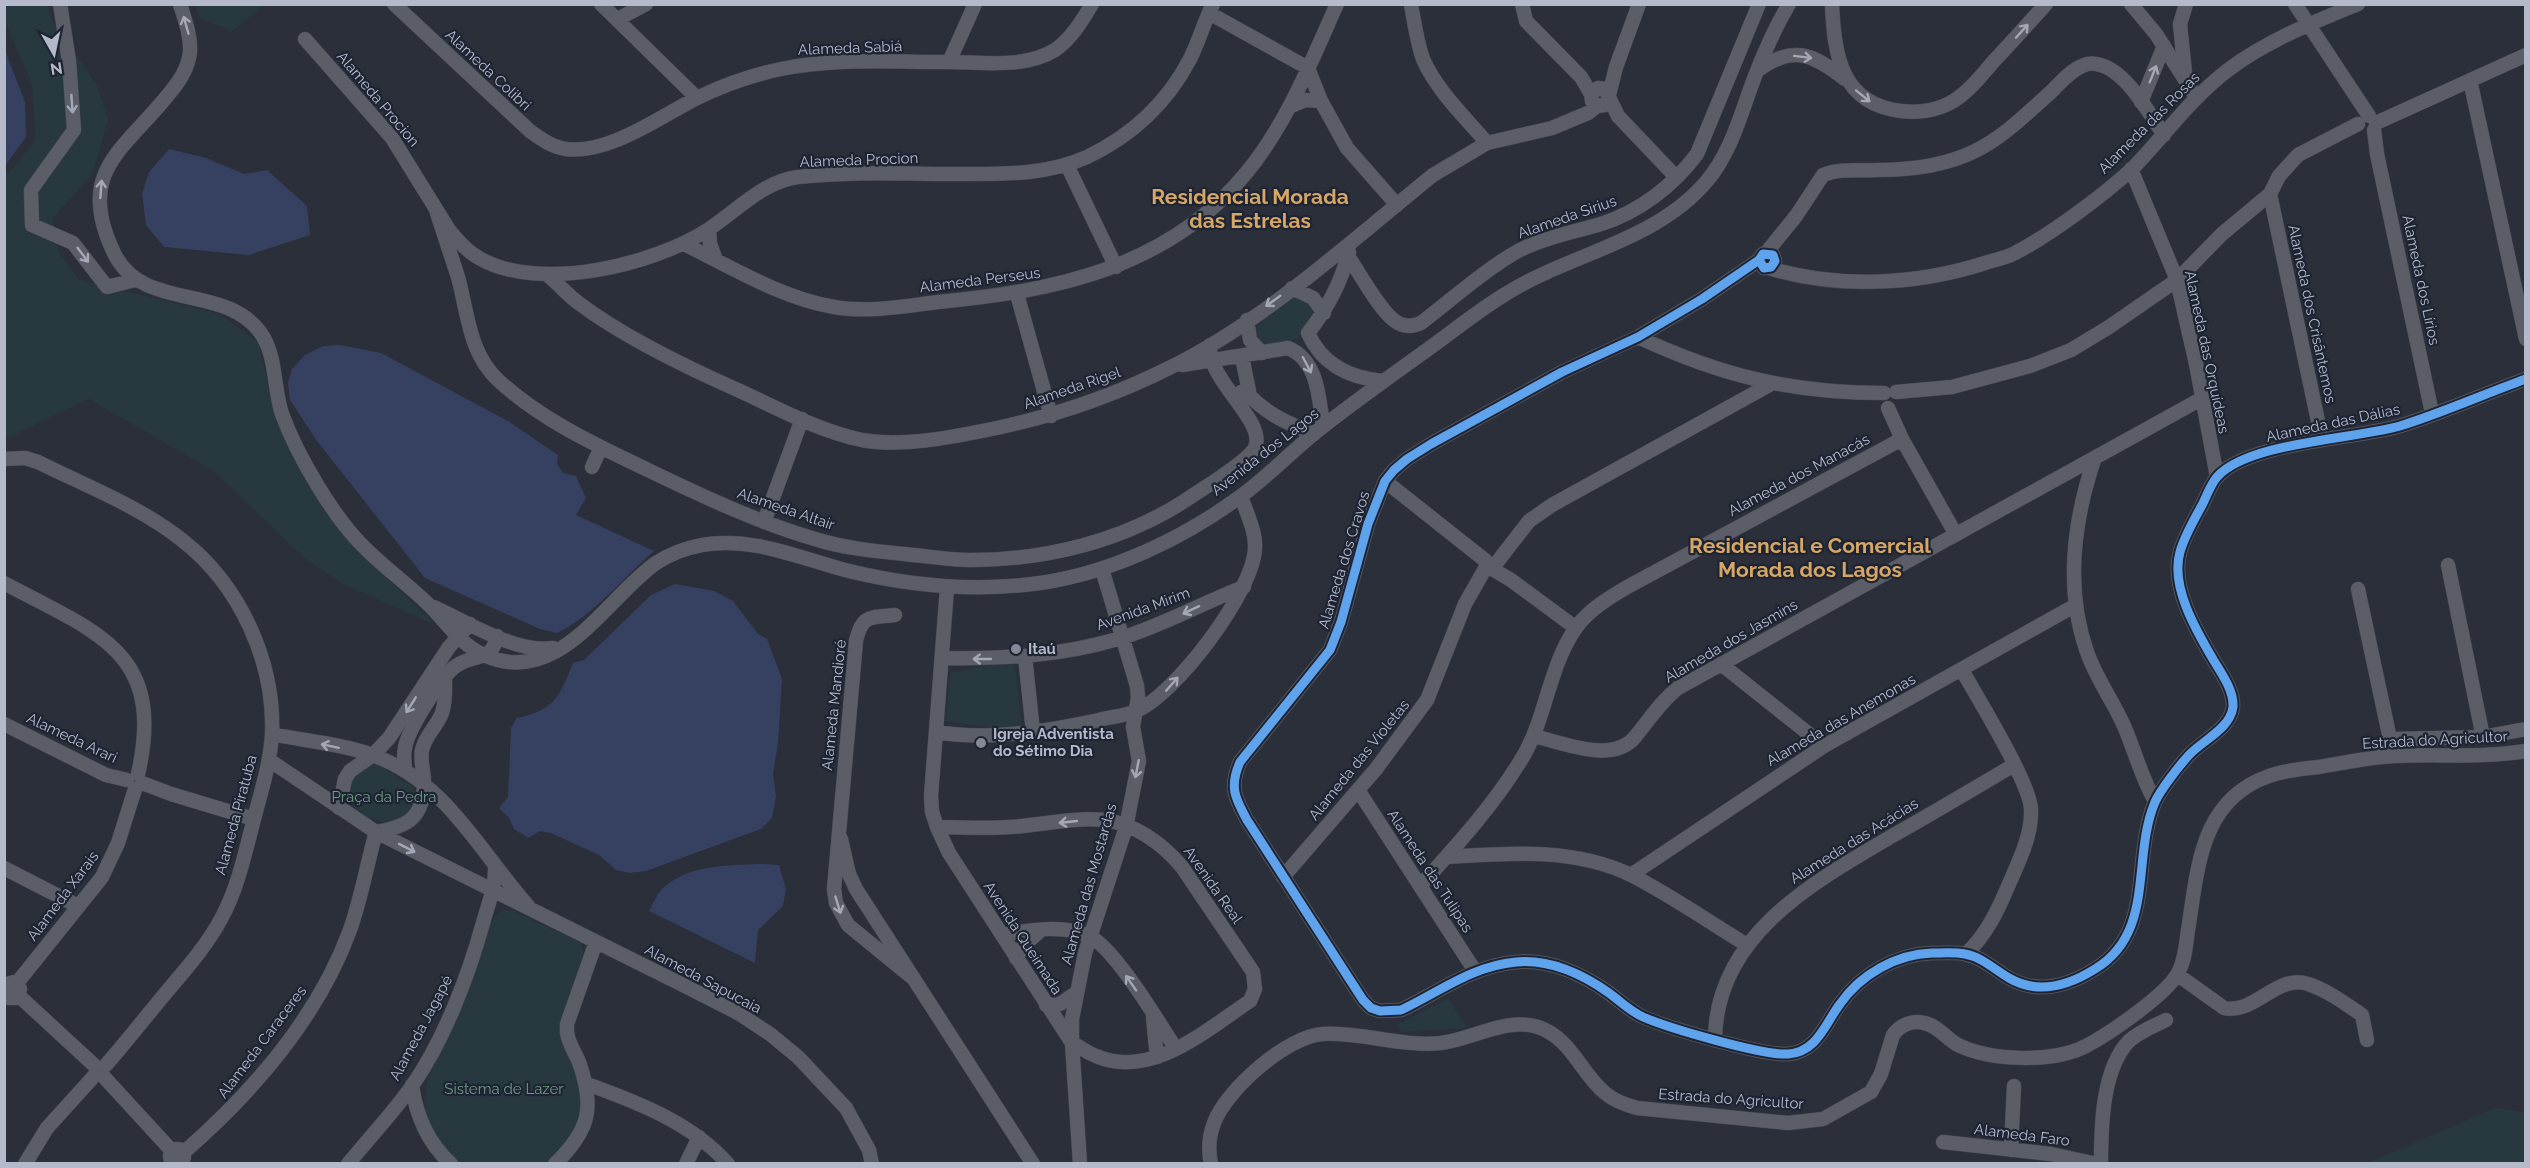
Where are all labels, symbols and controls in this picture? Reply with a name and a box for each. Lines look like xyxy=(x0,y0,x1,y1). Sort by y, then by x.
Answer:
one-way arrow xyxy=(180,16,191,35)
north arrow xyxy=(24,24,84,84)
one-way arrow xyxy=(2015,24,2029,39)
street label: Alameda Colibri xyxy=(441,26,535,114)
street label: Alameda Sabiá xyxy=(798,37,902,59)
street label: Alameda Procion xyxy=(333,48,423,150)
one-way arrow xyxy=(1792,51,1812,62)
text: N xyxy=(49,58,64,79)
one-way arrow xyxy=(2148,65,2159,84)
street label: Alameda das Rosas xyxy=(2095,69,2203,177)
one-way arrow xyxy=(1855,89,1871,102)
one-way arrow xyxy=(67,94,78,114)
street label: Alameda Procion xyxy=(799,149,919,171)
one-way arrow xyxy=(96,180,107,200)
district label: Residencial Morada das Estrelas xyxy=(1151,184,1349,233)
street label: Alameda Sirius xyxy=(1515,192,1619,242)
street label: Alameda dos Lírios xyxy=(2398,213,2444,347)
street label: Alameda dos Crisântemos xyxy=(2284,223,2340,405)
one-way arrow xyxy=(76,247,89,263)
street label: Alameda Perseus xyxy=(918,264,1042,296)
street label: Alameda das Orquídeas xyxy=(2181,269,2233,435)
one-way arrow xyxy=(1266,295,1282,308)
one-way arrow xyxy=(1301,356,1313,373)
street label: Alameda Rigel xyxy=(1021,363,1124,413)
street label: Alameda das Dálias xyxy=(2264,400,2402,446)
street label: Avenida dos Lagos xyxy=(1208,405,1322,499)
street label: Alameda dos Manacás xyxy=(1725,430,1873,520)
street label: Alameda Altair xyxy=(735,484,838,534)
street label: Alameda dos Cravos xyxy=(1314,489,1374,631)
district label: Residencial e Comercial Morada dos Lagos xyxy=(1689,533,1931,582)
street label: Avenida Mirim xyxy=(1094,584,1192,634)
street label: Alameda dos Jasmins xyxy=(1661,596,1801,686)
one-way arrow xyxy=(1182,605,1200,617)
street label: Alameda Mandioré xyxy=(818,638,850,771)
place label: Itaú xyxy=(1028,640,1056,658)
marker: Itaú xyxy=(1009,642,1023,656)
one-way arrow xyxy=(972,653,992,665)
street label: Alameda das Anemonas xyxy=(1763,670,1919,770)
one-way arrow xyxy=(1165,677,1179,692)
one-way arrow xyxy=(405,696,417,713)
street label: Alameda das Violetas xyxy=(1305,696,1413,824)
street label: Alameda Arari xyxy=(24,709,120,767)
place label: Igreja Adventista do Sétimo Dia xyxy=(993,725,1114,760)
street label: Estrada do Agricultor xyxy=(2362,727,2509,753)
marker: Igreja Adventista do Sétimo Dia xyxy=(974,736,988,750)
one-way arrow xyxy=(321,740,341,751)
street label: Alameda Piratuba xyxy=(211,753,261,877)
one-way arrow xyxy=(1131,759,1142,779)
park label: Praça da Pedra xyxy=(331,788,437,806)
street label: Alameda das Acácias xyxy=(1787,794,1921,888)
street label: Alameda das Mostardas xyxy=(1057,801,1121,967)
street label: Alameda das Tulipas xyxy=(1383,806,1477,936)
one-way arrow xyxy=(1059,817,1079,828)
one-way arrow xyxy=(397,843,415,855)
street label: Avenida Real xyxy=(1180,843,1247,928)
street label: Alameda Xarais xyxy=(23,848,103,944)
street label: Avenida Queimada xyxy=(980,878,1066,998)
one-way arrow xyxy=(833,895,844,914)
street label: Alameda Sapucaia xyxy=(642,941,764,1017)
street label: Alameda Jagapé xyxy=(386,972,456,1084)
one-way arrow xyxy=(1125,976,1137,992)
street label: Alameda Caraceres xyxy=(214,982,310,1102)
park label: Sistema de Lazer xyxy=(444,1080,564,1098)
street label: Estrada do Agricultor xyxy=(1658,1085,1805,1113)
street label: Alameda Faro xyxy=(1973,1120,2071,1150)

